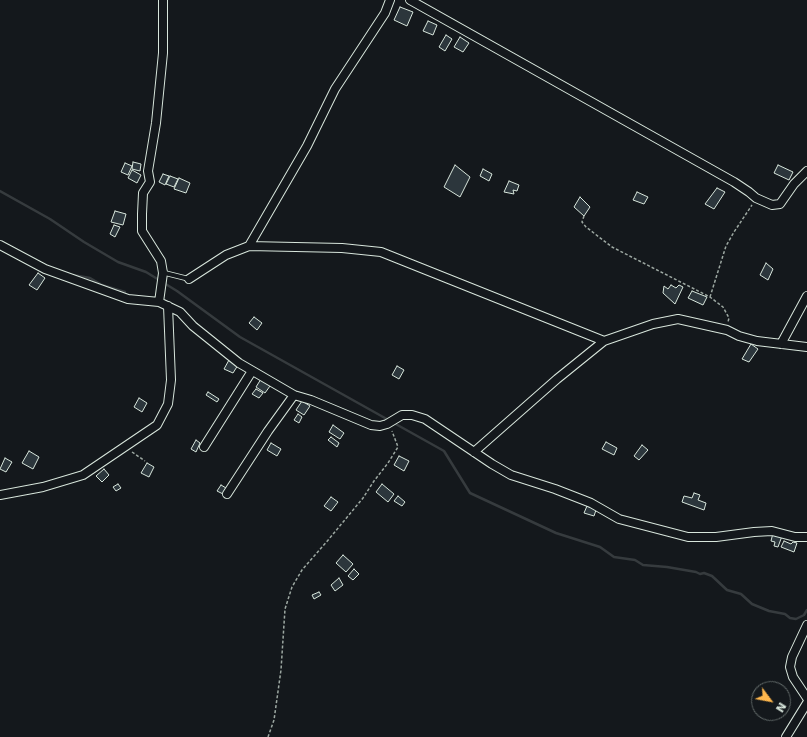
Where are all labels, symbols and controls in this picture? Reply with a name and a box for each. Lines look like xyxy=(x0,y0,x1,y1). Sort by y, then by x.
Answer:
north arrow xyxy=(751,681,791,721)
text: N xyxy=(773,700,789,714)

